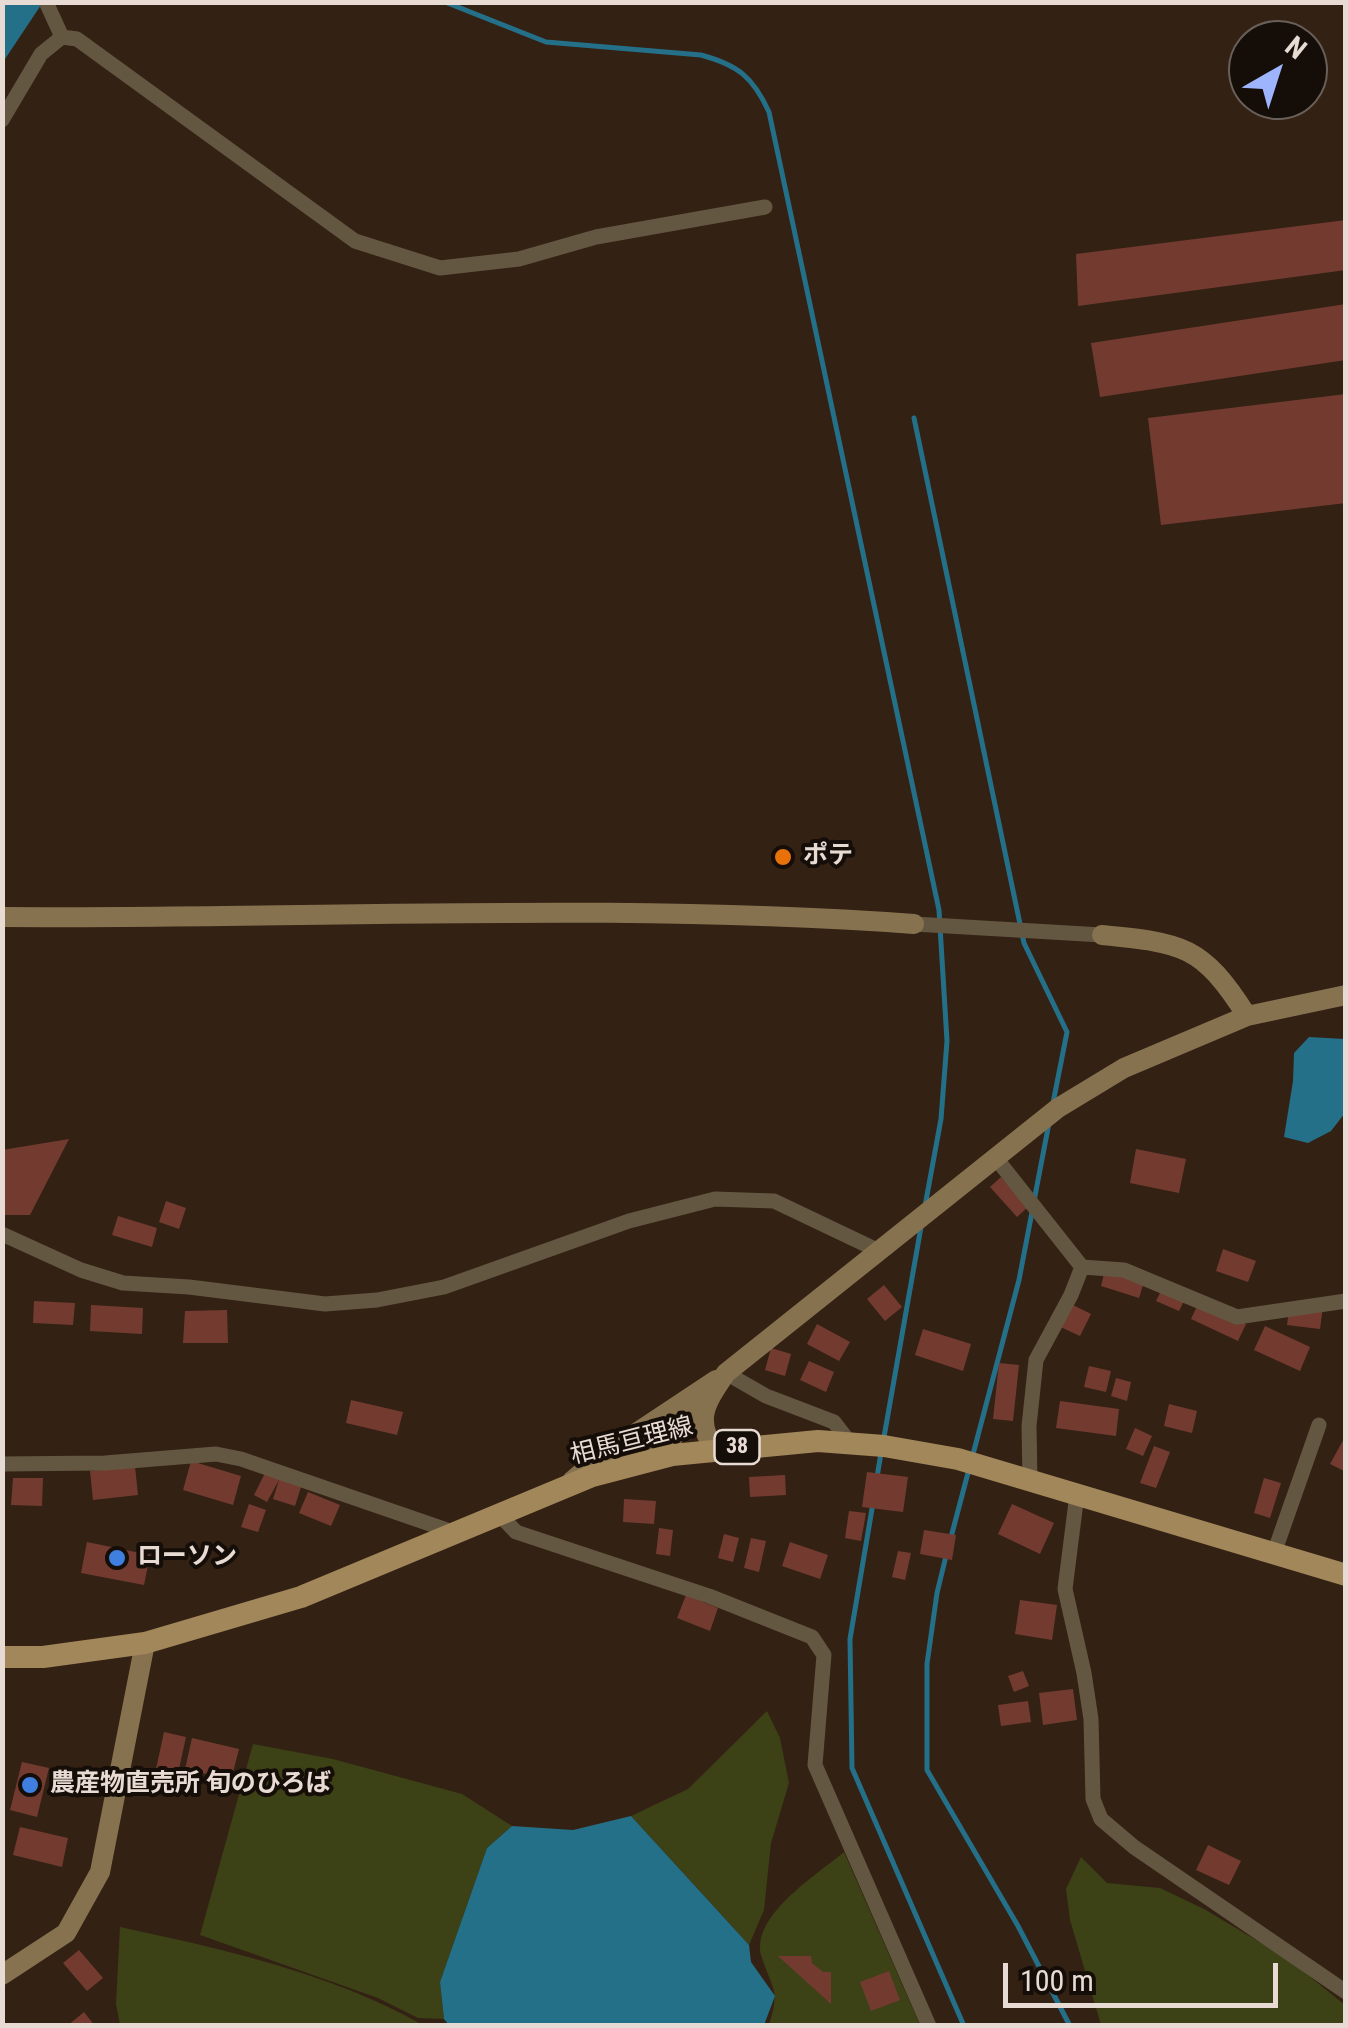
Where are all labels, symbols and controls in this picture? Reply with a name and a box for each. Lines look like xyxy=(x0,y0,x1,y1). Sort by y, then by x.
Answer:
north arrow xyxy=(1228,20,1328,120)
text: N xyxy=(1279,30,1313,66)
place label: ポテ xyxy=(803,842,853,872)
marker: ポテ xyxy=(772,846,794,868)
street label: 相馬亘理線 xyxy=(568,1412,696,1472)
road number: 38 xyxy=(714,1430,760,1464)
place label: ローソン xyxy=(137,1543,237,1573)
marker: ローソン xyxy=(106,1547,128,1569)
place label: 農産物直売所 旬のひろば xyxy=(50,1770,331,1800)
marker: 農産物直売所 旬のひろば xyxy=(19,1774,41,1796)
scale bar xyxy=(1008,1943,1283,2005)
text: 100 m xyxy=(1020,1963,1094,1998)

